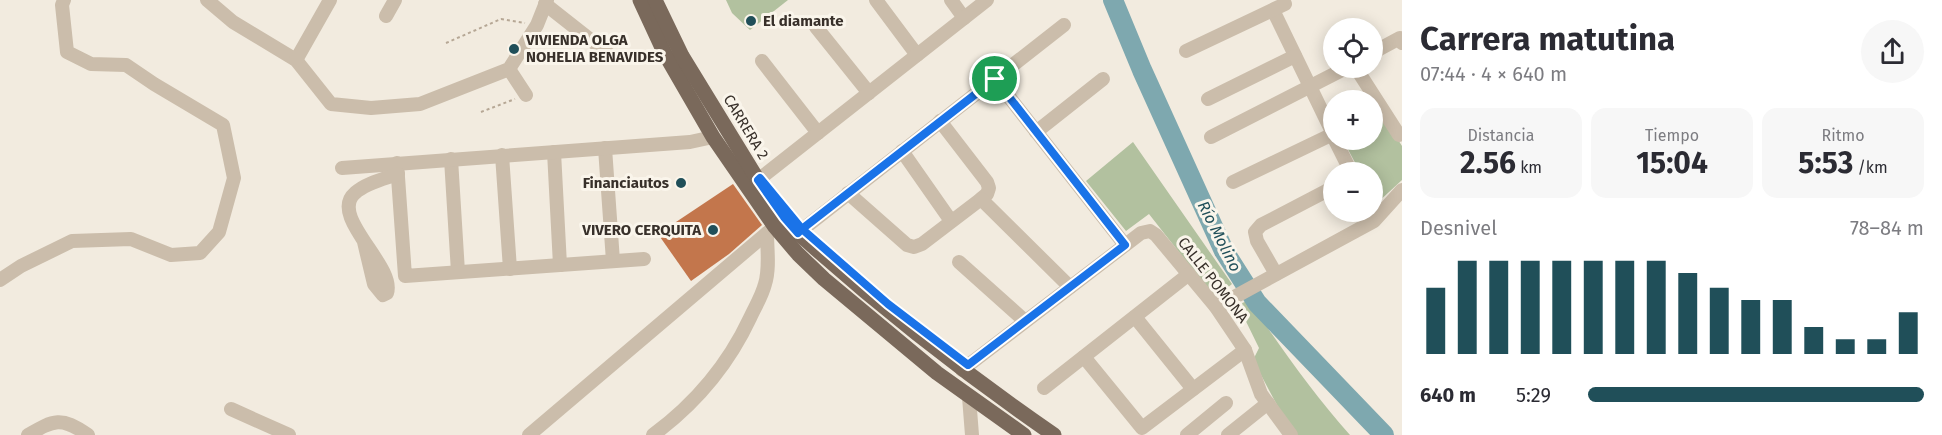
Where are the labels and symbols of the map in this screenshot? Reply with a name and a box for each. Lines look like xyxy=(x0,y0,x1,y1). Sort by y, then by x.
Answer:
place label: El diamante xyxy=(763,12,844,30)
marker: El diamante xyxy=(744,14,758,28)
place label: VIVIENDA OLGA NOHELIA BENAVIDES xyxy=(525,31,664,66)
marker: VIVIENDA OLGA NOHELIA BENAVIDES xyxy=(507,42,521,56)
pin xyxy=(969,53,1020,104)
street label: CARRERA 2 xyxy=(720,91,772,163)
place label: Financiautos xyxy=(583,174,669,192)
marker: Financiautos xyxy=(674,176,688,190)
water label: Río Molino xyxy=(1194,198,1245,275)
place label: VIVERO CERQUITA xyxy=(581,221,702,239)
marker: VIVERO CERQUITA xyxy=(706,223,720,237)
street label: CALLE POMONA xyxy=(1174,234,1252,327)

